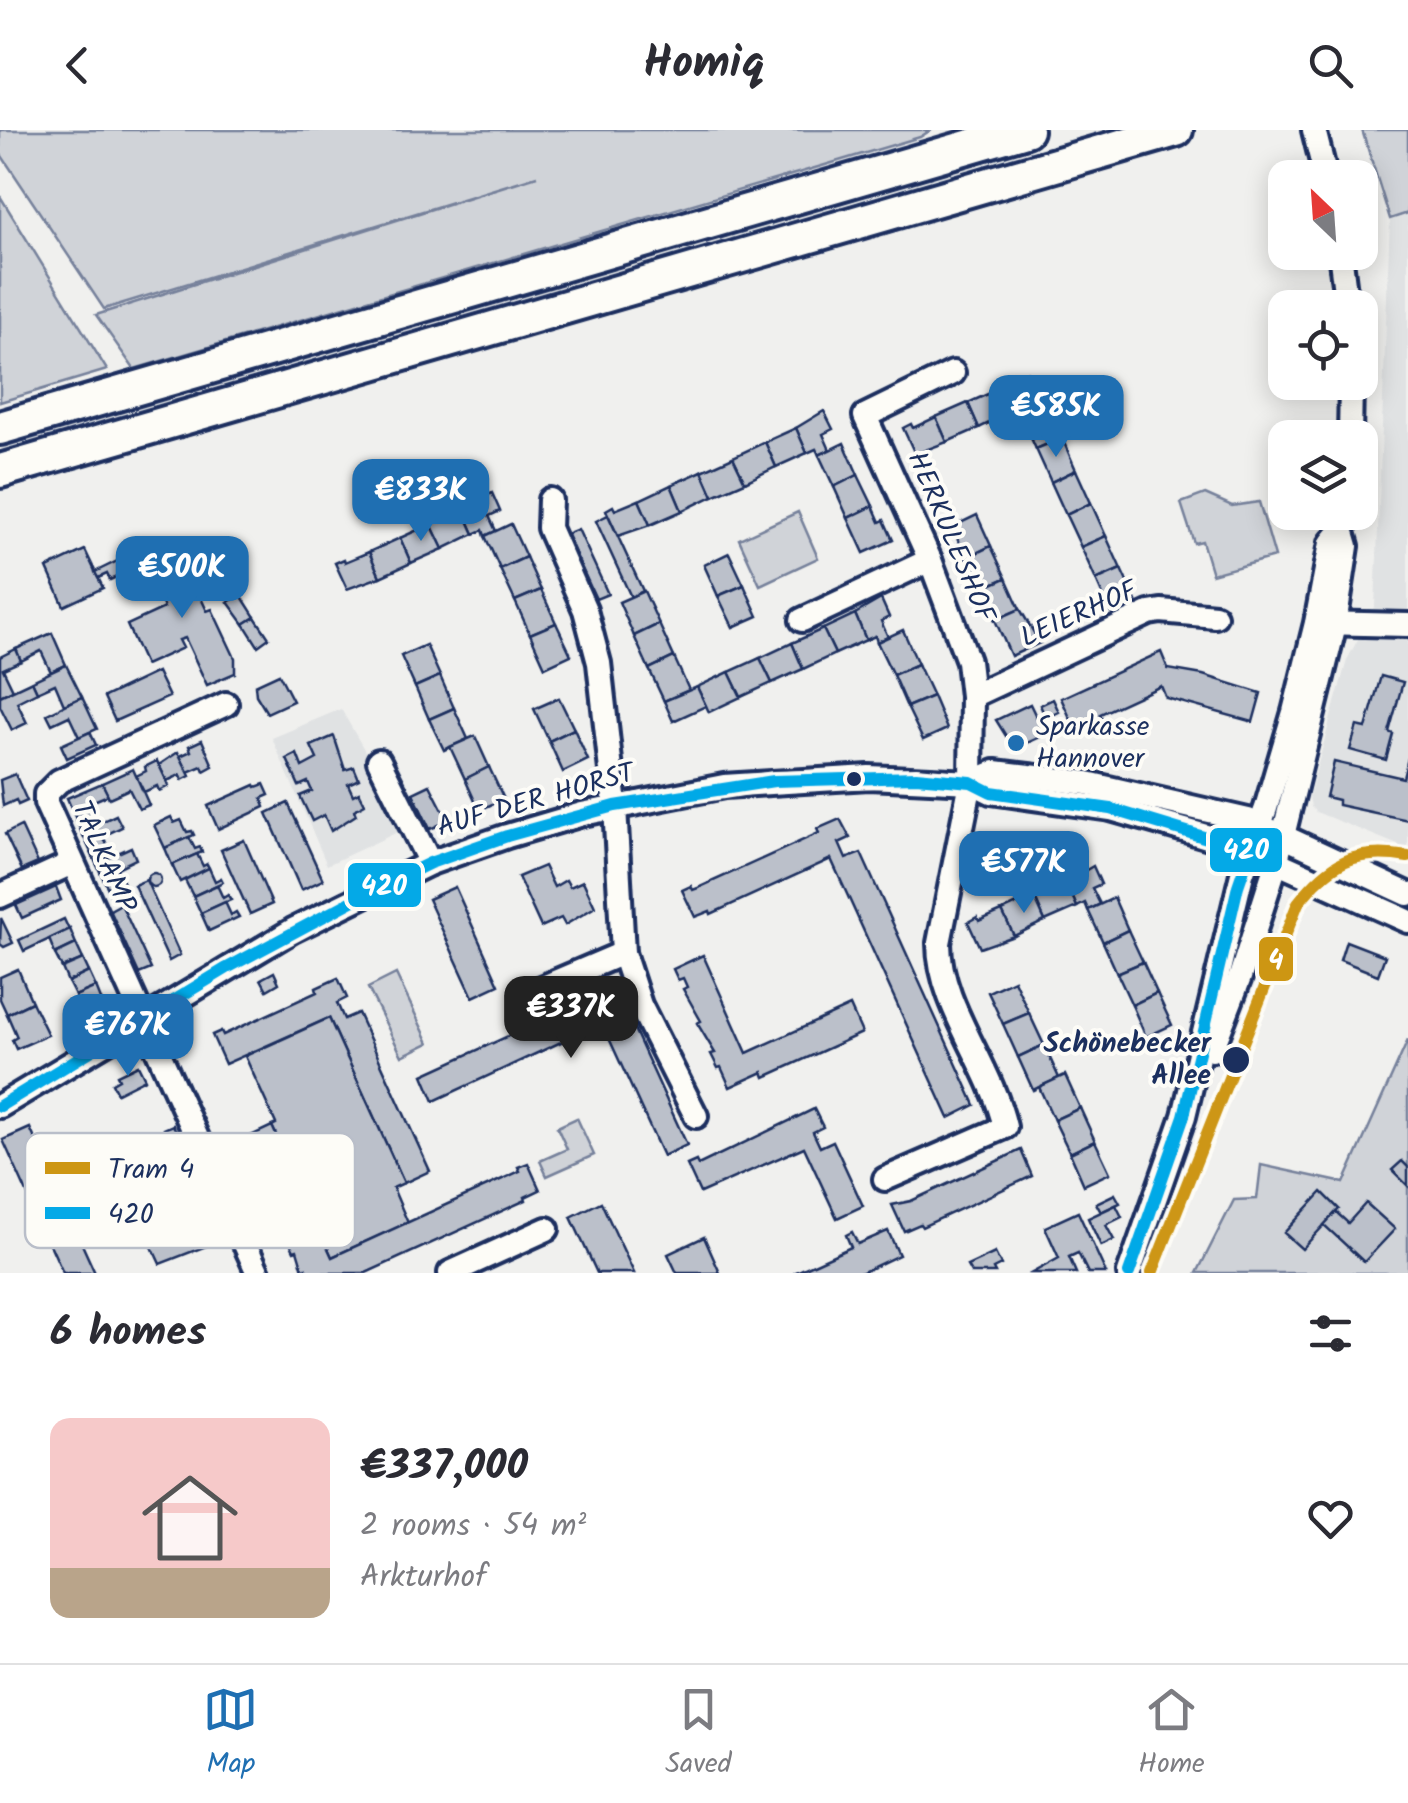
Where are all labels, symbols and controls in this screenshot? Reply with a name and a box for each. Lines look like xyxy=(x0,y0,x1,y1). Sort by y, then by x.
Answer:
text: Homiq xyxy=(643,29,765,101)
icon: back xyxy=(50,38,105,93)
icon: search xyxy=(1303,38,1358,93)
north arrow xyxy=(1268,160,1378,270)
map controls xyxy=(1268,160,1378,530)
button: locate xyxy=(1268,290,1378,400)
pin: €585K xyxy=(986,375,1126,460)
text: €585K xyxy=(1011,382,1101,433)
button: layers xyxy=(1268,420,1378,530)
street label: HERKULESHOF xyxy=(894,444,1007,632)
pin: €833K xyxy=(351,459,491,544)
text: €833K xyxy=(374,466,468,517)
pin: €500K xyxy=(112,536,252,621)
text: €500K xyxy=(138,543,226,594)
street label: LEIERHOF xyxy=(1013,568,1147,661)
place label: Sparkasse Hannover xyxy=(1036,705,1150,782)
marker: Sparkasse Hannover xyxy=(1005,732,1027,754)
street label: AUF DER HORST xyxy=(432,751,642,851)
unlabelled marker xyxy=(844,769,864,789)
street label: TALKAMP xyxy=(58,794,148,921)
line badge: 420 xyxy=(1208,826,1284,874)
text: 420 xyxy=(1223,829,1270,874)
pin: €577K xyxy=(954,831,1094,916)
text: €577K xyxy=(981,838,1067,889)
line badge: 420 xyxy=(346,861,423,909)
text: 420 xyxy=(361,865,408,910)
line badge: 4 xyxy=(1257,935,1295,983)
text: 4 xyxy=(1268,939,1284,984)
pin: €337K xyxy=(501,976,641,1061)
text: €337K xyxy=(526,983,616,1034)
pin: €767K xyxy=(58,994,198,1079)
text: €767K xyxy=(84,1001,172,1052)
place label: Schönebecker Allee xyxy=(1043,1022,1213,1099)
marker: Schönebecker Allee xyxy=(1220,1044,1252,1076)
legend xyxy=(25,1133,355,1248)
text: Tram 4 xyxy=(108,1148,194,1193)
text: 420 xyxy=(108,1193,154,1238)
text: 6 homes xyxy=(50,1300,206,1367)
icon: filters xyxy=(1303,1306,1358,1361)
text: €337,000 xyxy=(360,1434,528,1501)
icon: home xyxy=(130,1458,250,1578)
icon: heart xyxy=(1303,1491,1358,1546)
text: 2 rooms · 54 m² xyxy=(360,1501,586,1552)
text: Arkturhof xyxy=(360,1552,487,1603)
tab: Map xyxy=(203,1682,258,1787)
tab: Saved xyxy=(665,1682,732,1787)
tab: Home xyxy=(1138,1682,1205,1787)

